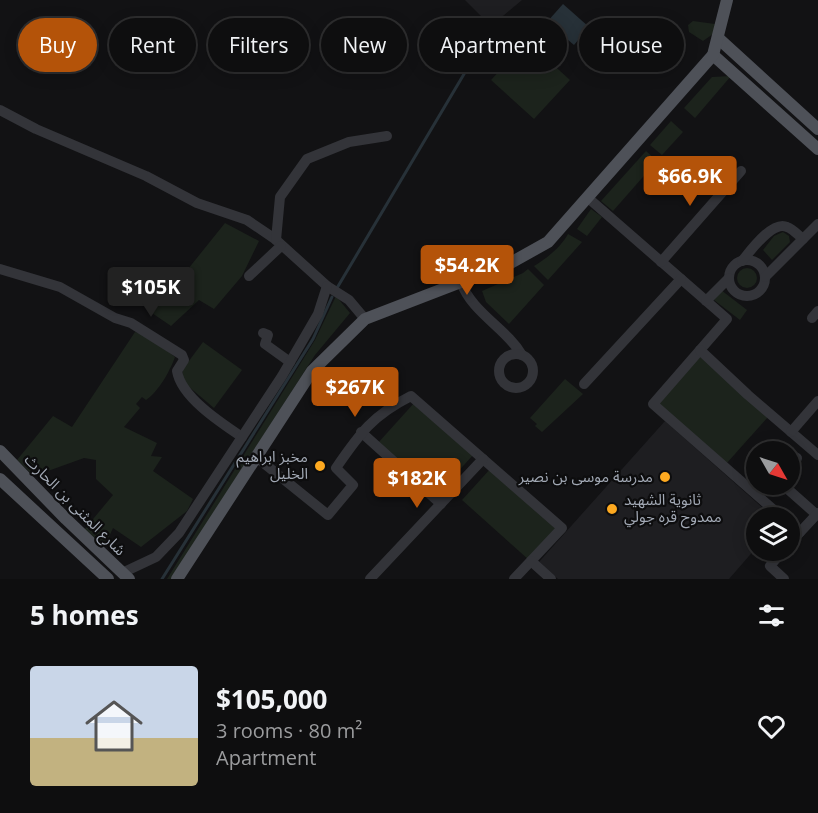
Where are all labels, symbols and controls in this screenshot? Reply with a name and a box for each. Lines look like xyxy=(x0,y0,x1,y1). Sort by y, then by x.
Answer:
chip: Buy xyxy=(18,18,97,72)
chip: Rent xyxy=(109,18,196,72)
chip: Filters xyxy=(208,18,309,72)
chip: New xyxy=(321,18,407,72)
chip: Apartment xyxy=(419,18,567,72)
chip: House xyxy=(579,18,684,72)
pin: $66.9K xyxy=(641,156,739,207)
text: $66.9K xyxy=(658,162,722,189)
pin: $54.2K xyxy=(418,245,516,296)
text: $54.2K xyxy=(435,251,499,278)
pin: $105K xyxy=(109,267,193,318)
text: $105K xyxy=(121,273,181,300)
pin: $267K xyxy=(313,367,397,418)
text: $267K xyxy=(325,373,385,400)
north arrow xyxy=(746,441,800,495)
map controls xyxy=(746,441,800,561)
place label: مخبز ابراهيم الخليل xyxy=(236,446,308,483)
street label: شارع المثنى بن الحارث xyxy=(19,449,131,562)
pin: $182K xyxy=(375,458,459,509)
marker: مخبز ابراهيم الخليل xyxy=(313,459,327,473)
text: $182K xyxy=(387,464,447,491)
place label: مدرسة موسى بن نصير xyxy=(518,466,653,486)
marker: مدرسة موسى بن نصير xyxy=(658,470,672,484)
place label: ثانوية الشهيد ممدوح قره جولي xyxy=(624,489,722,529)
marker: ثانوية الشهيد ممدوح قره جولي xyxy=(605,502,619,516)
button: layers xyxy=(746,507,800,561)
text: 5 homes xyxy=(30,597,139,633)
icon: filters xyxy=(755,599,788,632)
text: $105,000 xyxy=(216,681,327,717)
icon: home xyxy=(78,690,150,762)
icon: heart xyxy=(755,710,788,743)
text: 3 rooms · 80 m² xyxy=(216,717,362,744)
text: Apartment xyxy=(216,744,316,771)

